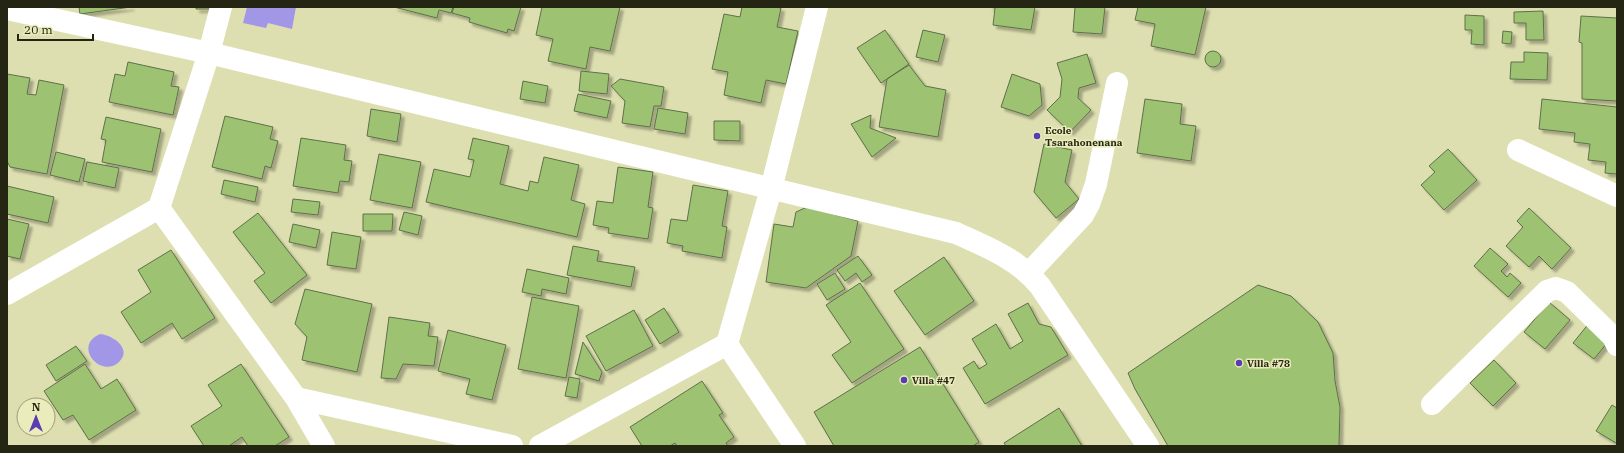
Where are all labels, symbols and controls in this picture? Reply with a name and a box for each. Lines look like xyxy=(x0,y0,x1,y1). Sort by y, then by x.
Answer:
scale bar xyxy=(18,16,93,42)
text: 20 m xyxy=(24,22,53,37)
place label: Ecole Tsarahonenana xyxy=(1045,124,1123,149)
marker: Ecole Tsarahonenana xyxy=(1032,131,1042,141)
place label: Villa #78 xyxy=(1247,357,1290,370)
marker: Villa #78 xyxy=(1234,358,1244,368)
place label: Villa #47 xyxy=(912,374,955,387)
marker: Villa #47 xyxy=(899,375,909,385)
north arrow xyxy=(16,397,56,437)
text: N xyxy=(32,400,41,414)

